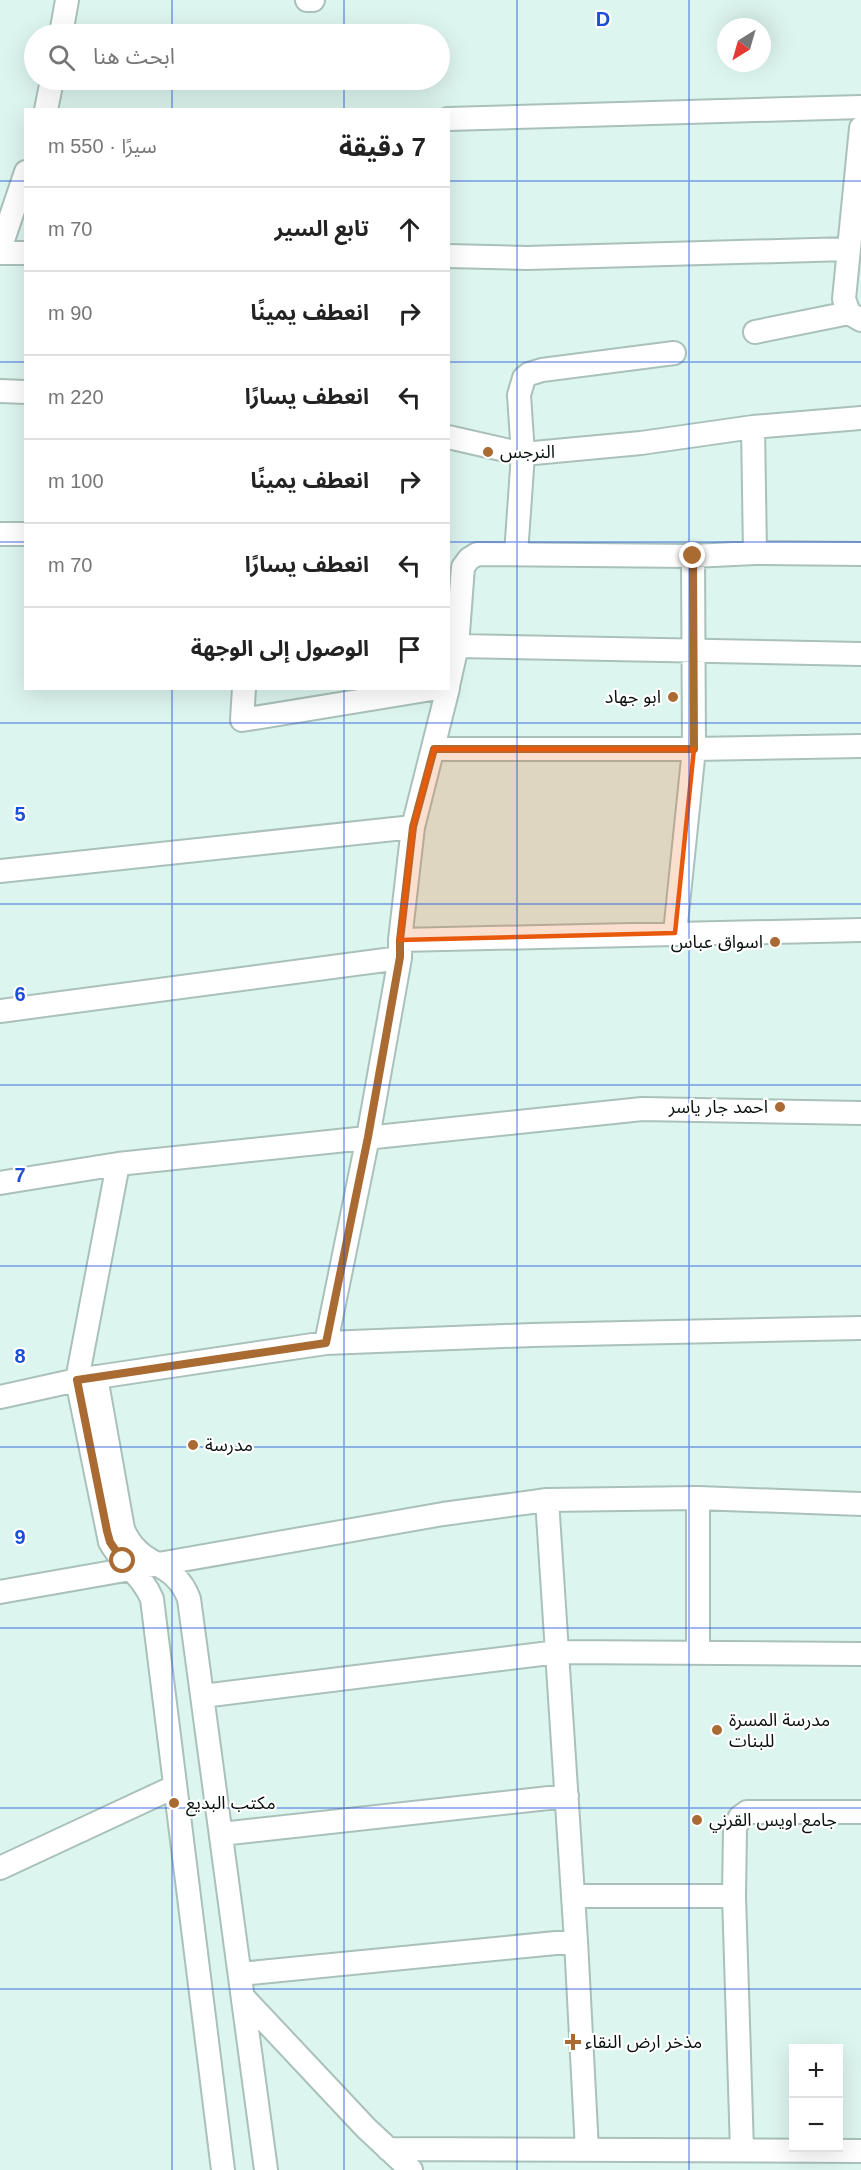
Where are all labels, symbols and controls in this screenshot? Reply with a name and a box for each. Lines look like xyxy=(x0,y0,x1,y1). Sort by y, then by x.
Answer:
text: D xyxy=(596,8,610,30)
north arrow xyxy=(717,18,771,72)
search box xyxy=(24,24,450,90)
icon: search xyxy=(45,41,78,74)
text: ابحث هنا xyxy=(93,44,175,69)
text: 7 دقيقة xyxy=(339,132,426,162)
text: سيرًا · 550 m xyxy=(48,135,157,157)
icon: ahead xyxy=(393,213,426,246)
text: تابع السير xyxy=(275,216,369,241)
text: 70 m xyxy=(48,218,92,240)
icon: right xyxy=(393,297,426,330)
text: انعطف يمينًا xyxy=(250,300,369,325)
text: 90 m xyxy=(48,302,92,324)
icon: left xyxy=(393,381,426,414)
text: انعطف يسارًا xyxy=(245,384,369,409)
text: 220 m xyxy=(48,386,104,408)
place label: النرجس xyxy=(500,442,555,463)
marker: النرجس xyxy=(481,445,495,459)
icon: right xyxy=(393,465,426,498)
text: انعطف يمينًا xyxy=(250,468,369,493)
text: 100 m xyxy=(48,470,104,492)
route end xyxy=(679,542,705,568)
icon: left xyxy=(393,549,426,582)
text: انعطف يسارًا xyxy=(245,552,369,577)
text: 70 m xyxy=(48,554,92,576)
icon: arrive xyxy=(393,633,426,666)
text: الوصول إلى الوجهة xyxy=(191,636,369,661)
place label: ابو جهاد xyxy=(605,687,661,708)
marker: ابو جهاد xyxy=(666,690,680,704)
text: 5 xyxy=(14,803,26,825)
place label: اسواق عباس xyxy=(671,932,763,953)
marker: اسواق عباس xyxy=(768,935,782,949)
text: 6 xyxy=(14,983,26,1005)
place label: احمد جار ياسر xyxy=(668,1097,768,1118)
marker: احمد جار ياسر xyxy=(773,1100,787,1114)
text: 7 xyxy=(14,1164,26,1186)
text: 8 xyxy=(14,1345,26,1367)
place label: مدرسة xyxy=(205,1435,253,1456)
marker: مدرسة xyxy=(186,1438,200,1452)
text: 9 xyxy=(14,1526,26,1548)
route start xyxy=(109,1547,135,1573)
place label: مدرسة المسرة للبنات xyxy=(729,1710,830,1751)
marker: مدرسة المسرة للبنات xyxy=(710,1723,724,1737)
place label: مكتب البديع xyxy=(186,1793,276,1817)
marker: مكتب البديع xyxy=(167,1796,181,1810)
place label: جامع اويس القرني xyxy=(709,1810,837,1834)
marker: جامع اويس القرني xyxy=(690,1813,704,1827)
place label: مذخر ارض النقاء xyxy=(585,2032,702,2053)
marker: مذخر ارض النقاء xyxy=(566,2035,580,2049)
map controls xyxy=(789,2044,843,2152)
button: + xyxy=(789,2044,843,2098)
button: − xyxy=(789,2098,843,2152)

